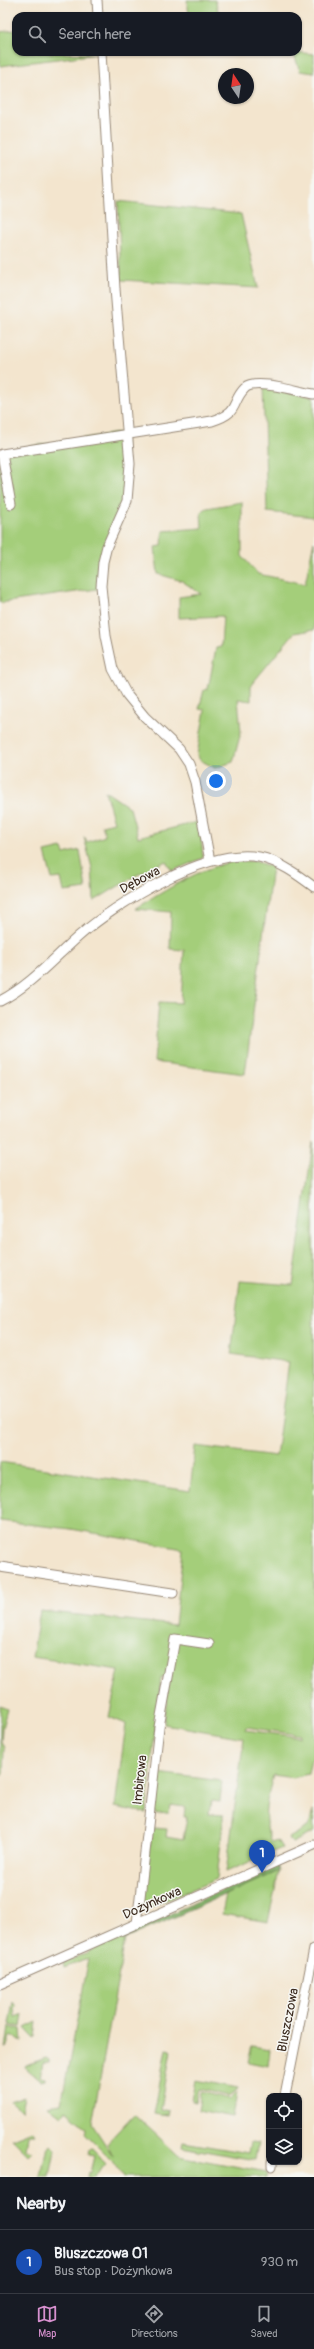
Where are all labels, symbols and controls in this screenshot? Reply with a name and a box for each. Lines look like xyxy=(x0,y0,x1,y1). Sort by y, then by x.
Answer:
search box xyxy=(12,12,302,56)
icon: search xyxy=(26,23,48,45)
text: Search here xyxy=(58,25,131,44)
north arrow xyxy=(218,68,254,104)
your location xyxy=(206,771,226,791)
street label: Dębowa xyxy=(117,863,163,897)
street label: Imbirowa xyxy=(129,1754,151,1806)
pin: 1 xyxy=(249,1840,275,1873)
street label: Dożynkowa xyxy=(120,1883,184,1923)
street label: Bluszczowa xyxy=(274,1987,302,2053)
map controls xyxy=(266,2093,302,2165)
button: locate xyxy=(266,2093,302,2129)
button: layers xyxy=(266,2129,302,2165)
text: Nearby xyxy=(16,2193,65,2214)
text: Bluszczowa 01 xyxy=(54,2244,148,2263)
text: 1 xyxy=(26,2254,32,2270)
text: 930 m xyxy=(261,2254,298,2270)
text: Bus stop · Dożynkowa xyxy=(54,2263,173,2279)
tab: Map xyxy=(36,2303,58,2340)
tab: Directions xyxy=(131,2303,178,2340)
tab: Saved xyxy=(250,2303,278,2340)

